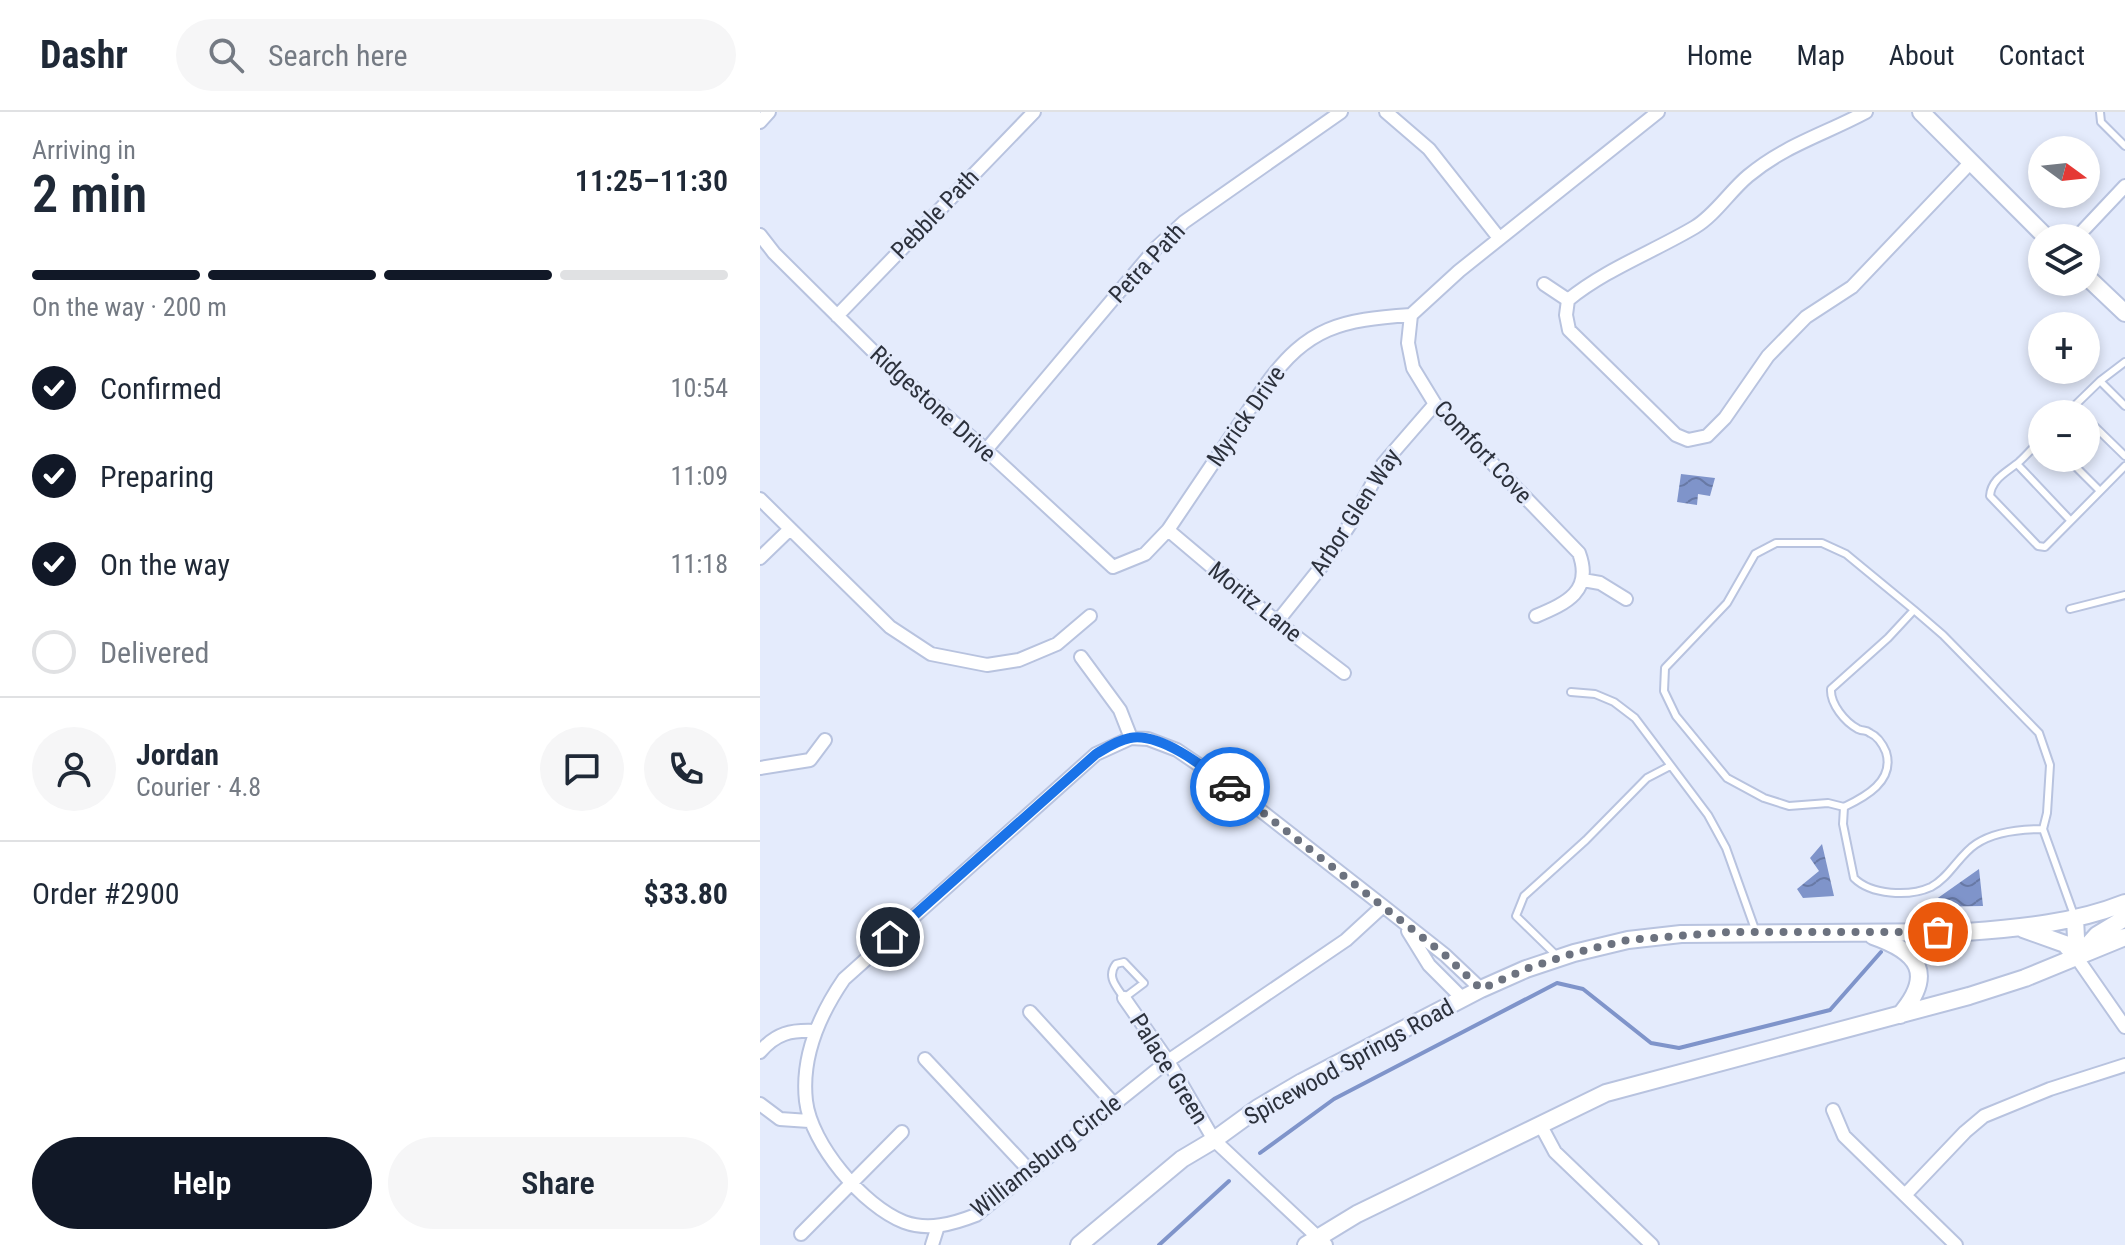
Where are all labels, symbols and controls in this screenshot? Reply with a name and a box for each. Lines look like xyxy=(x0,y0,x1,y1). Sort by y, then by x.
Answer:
search box xyxy=(176,19,736,91)
text: Dashr xyxy=(40,33,128,77)
icon: search xyxy=(204,33,248,77)
text: Search here xyxy=(268,38,407,73)
text: Home xyxy=(1687,39,1752,72)
text: Map xyxy=(1796,39,1845,72)
text: About xyxy=(1889,39,1955,72)
text: Contact xyxy=(1999,39,2085,72)
text: Arriving in xyxy=(32,135,136,165)
north arrow xyxy=(2028,136,2100,208)
map controls xyxy=(2028,136,2100,472)
text: 11:25–11:30 xyxy=(575,163,728,198)
street label: Pebble Path xyxy=(885,163,985,265)
text: 2 min xyxy=(32,164,147,225)
street label: Petra Path xyxy=(1103,217,1191,309)
button: layers xyxy=(2028,224,2100,296)
text: On the way · 200 m xyxy=(32,292,227,322)
button: + xyxy=(2028,312,2100,384)
street label: Ridgestone Drive xyxy=(864,340,1002,468)
street label: Myrick Drive xyxy=(1201,360,1291,472)
icon: check xyxy=(32,366,76,410)
text: Confirmed xyxy=(100,371,222,406)
text: 10:54 xyxy=(671,373,728,403)
street label: Comfort Cove xyxy=(1428,395,1538,509)
button: − xyxy=(2028,400,2100,472)
street label: Arbor Glen Way xyxy=(1304,444,1406,580)
icon: check xyxy=(32,454,76,498)
text: Preparing xyxy=(100,459,214,494)
text: 11:09 xyxy=(671,461,728,491)
icon: check xyxy=(32,542,76,586)
text: On the way xyxy=(100,547,230,582)
text: 11:18 xyxy=(671,549,728,579)
street label: Moritz Lane xyxy=(1203,556,1307,648)
text: Delivered xyxy=(100,635,209,670)
button: person xyxy=(32,727,116,811)
button: chat xyxy=(540,727,624,811)
button: phone xyxy=(644,727,728,811)
text: Jordan xyxy=(136,737,219,772)
courier xyxy=(1190,747,1270,827)
icon: car xyxy=(1208,765,1252,809)
text: Courier · 4.8 xyxy=(136,772,261,802)
text: Order #2900 xyxy=(32,876,180,911)
text: $33.80 xyxy=(643,876,728,911)
pin xyxy=(1904,898,1972,966)
pin xyxy=(856,903,924,971)
icon: bag xyxy=(1916,910,1960,954)
icon: home xyxy=(868,915,912,959)
street label: Spicewood Springs Road xyxy=(1240,993,1458,1131)
street label: Palace Green xyxy=(1124,1009,1214,1129)
street label: Williamsburg Circle xyxy=(965,1089,1127,1223)
button: Help xyxy=(32,1137,372,1229)
button: Share xyxy=(388,1137,728,1229)

